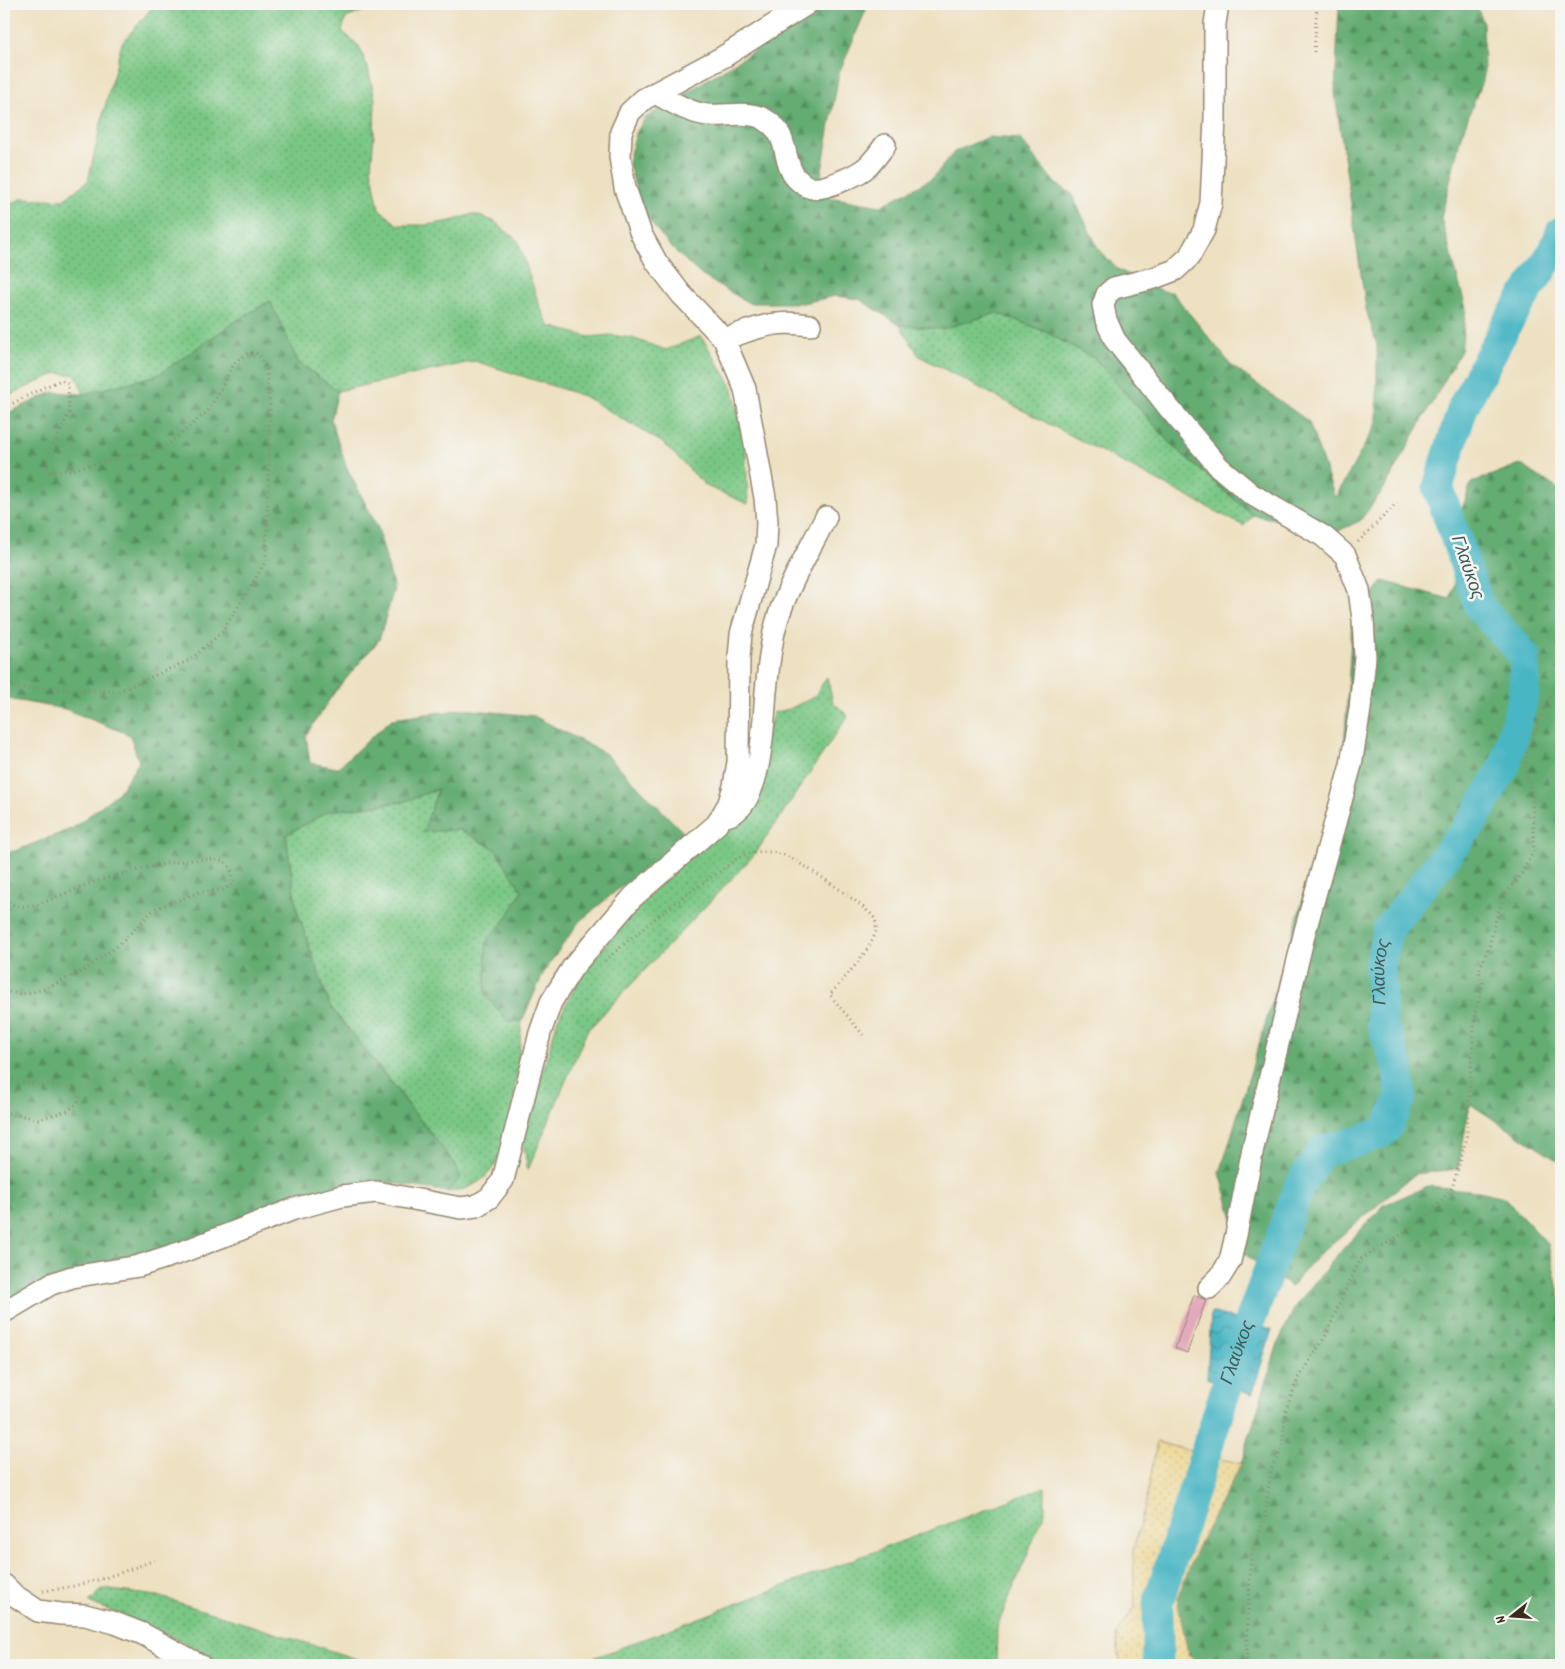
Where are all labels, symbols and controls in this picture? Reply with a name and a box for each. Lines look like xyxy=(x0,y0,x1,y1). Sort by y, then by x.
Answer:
water label: Γλαύκος xyxy=(1443,532,1489,604)
water label: Γλαύκος xyxy=(1367,936,1398,1006)
water label: Γλαύκος xyxy=(1216,1317,1262,1388)
north arrow xyxy=(1488,1592,1538,1642)
text: N xyxy=(1491,1613,1512,1625)

